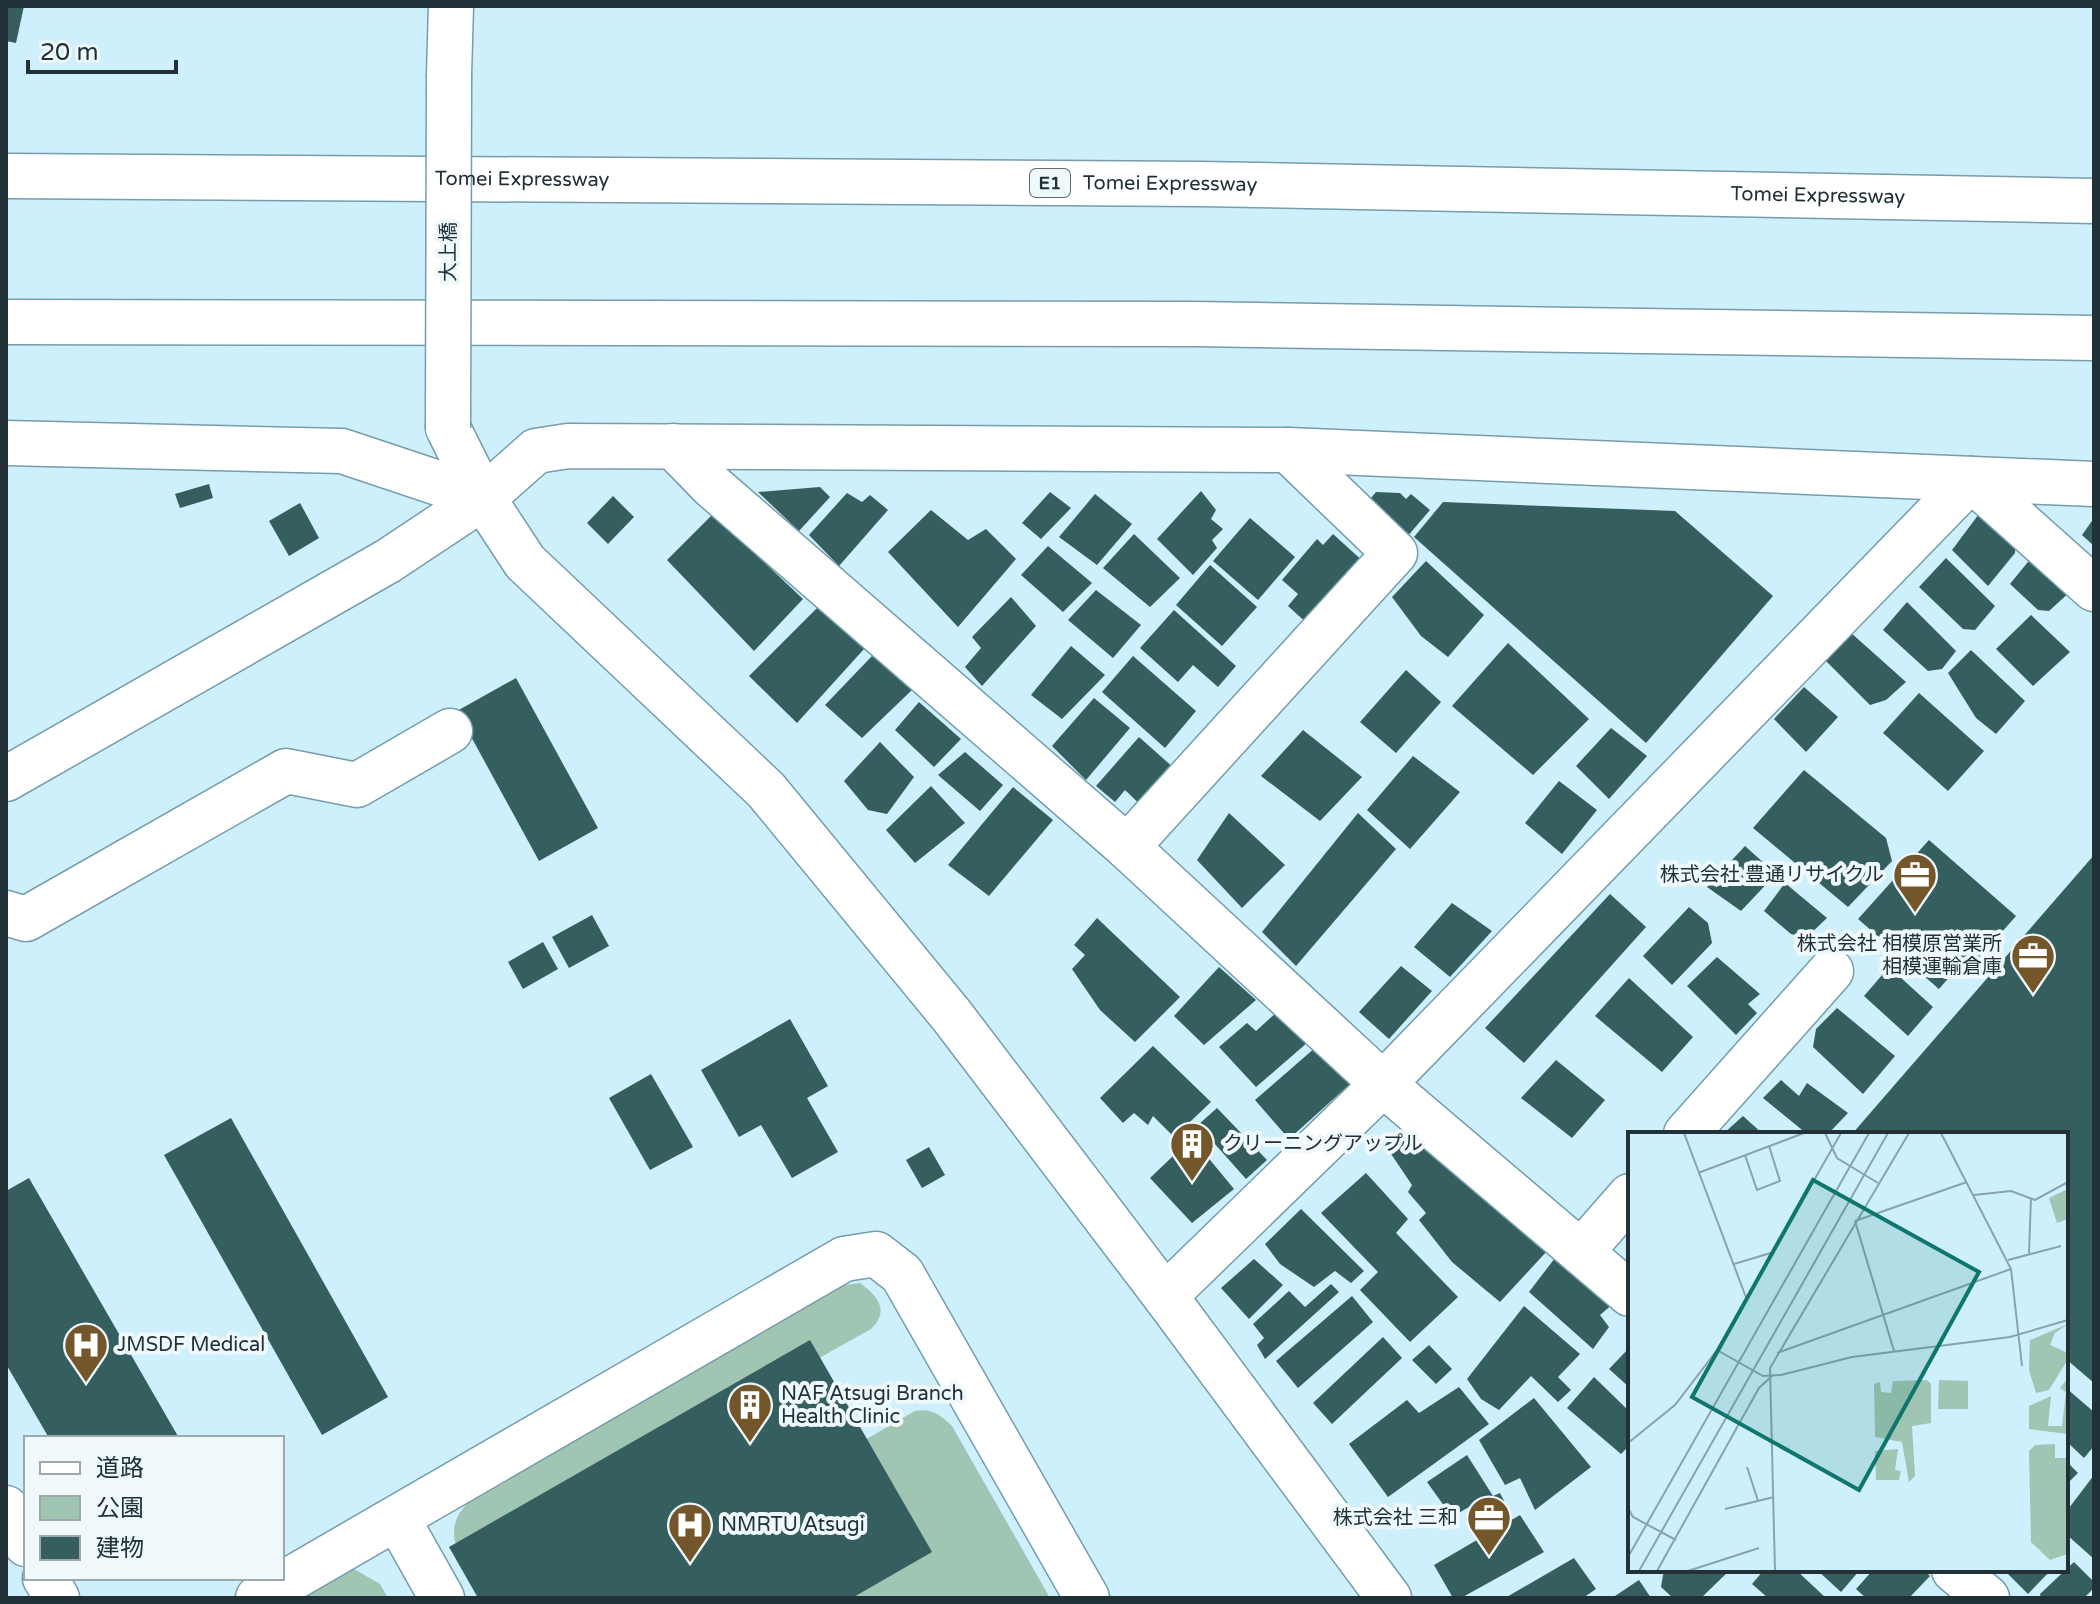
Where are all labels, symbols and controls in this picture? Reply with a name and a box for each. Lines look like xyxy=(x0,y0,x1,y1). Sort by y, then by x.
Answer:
scale bar xyxy=(28,24,176,74)
text: 20 m xyxy=(40,38,98,67)
street label: Tomei Expressway xyxy=(435,167,610,192)
road number: E1 xyxy=(1030,169,1070,197)
street label: Tomei Expressway xyxy=(1083,171,1258,197)
street label: Tomei Expressway xyxy=(1730,182,1906,209)
street label: 大上橋 xyxy=(437,222,461,282)
office icon: 株式会社 豊通リサイクル xyxy=(1891,851,1939,914)
place label: 株式会社 豊通リサイクル xyxy=(1660,863,1884,887)
place label: 株式会社 相模原営業所 相模運輸倉庫 xyxy=(1797,932,2002,979)
office icon: 株式会社 相模原営業所 相模運輸倉庫 xyxy=(2009,932,2057,995)
building icon: クリーニングアップル xyxy=(1168,1120,1216,1183)
place label: クリーニングアップル xyxy=(1223,1132,1423,1156)
inset map xyxy=(1628,1132,2068,1572)
hospital icon: JMSDF Medical xyxy=(62,1321,110,1384)
place label: JMSDF Medical xyxy=(117,1333,265,1357)
building icon: NAF Atsugi Branch Health Clinic xyxy=(726,1381,774,1444)
place label: NAF Atsugi Branch Health Clinic xyxy=(781,1382,964,1429)
legend xyxy=(24,1436,284,1580)
text: 道路 xyxy=(96,1454,144,1483)
text: 公園 xyxy=(96,1494,144,1523)
office icon: 株式会社 三和 xyxy=(1465,1494,1513,1557)
hospital icon: NMRTU Atsugi xyxy=(666,1501,714,1564)
place label: 株式会社 三和 xyxy=(1333,1506,1458,1530)
place label: NMRTU Atsugi xyxy=(721,1513,865,1537)
text: 建物 xyxy=(96,1534,144,1563)

